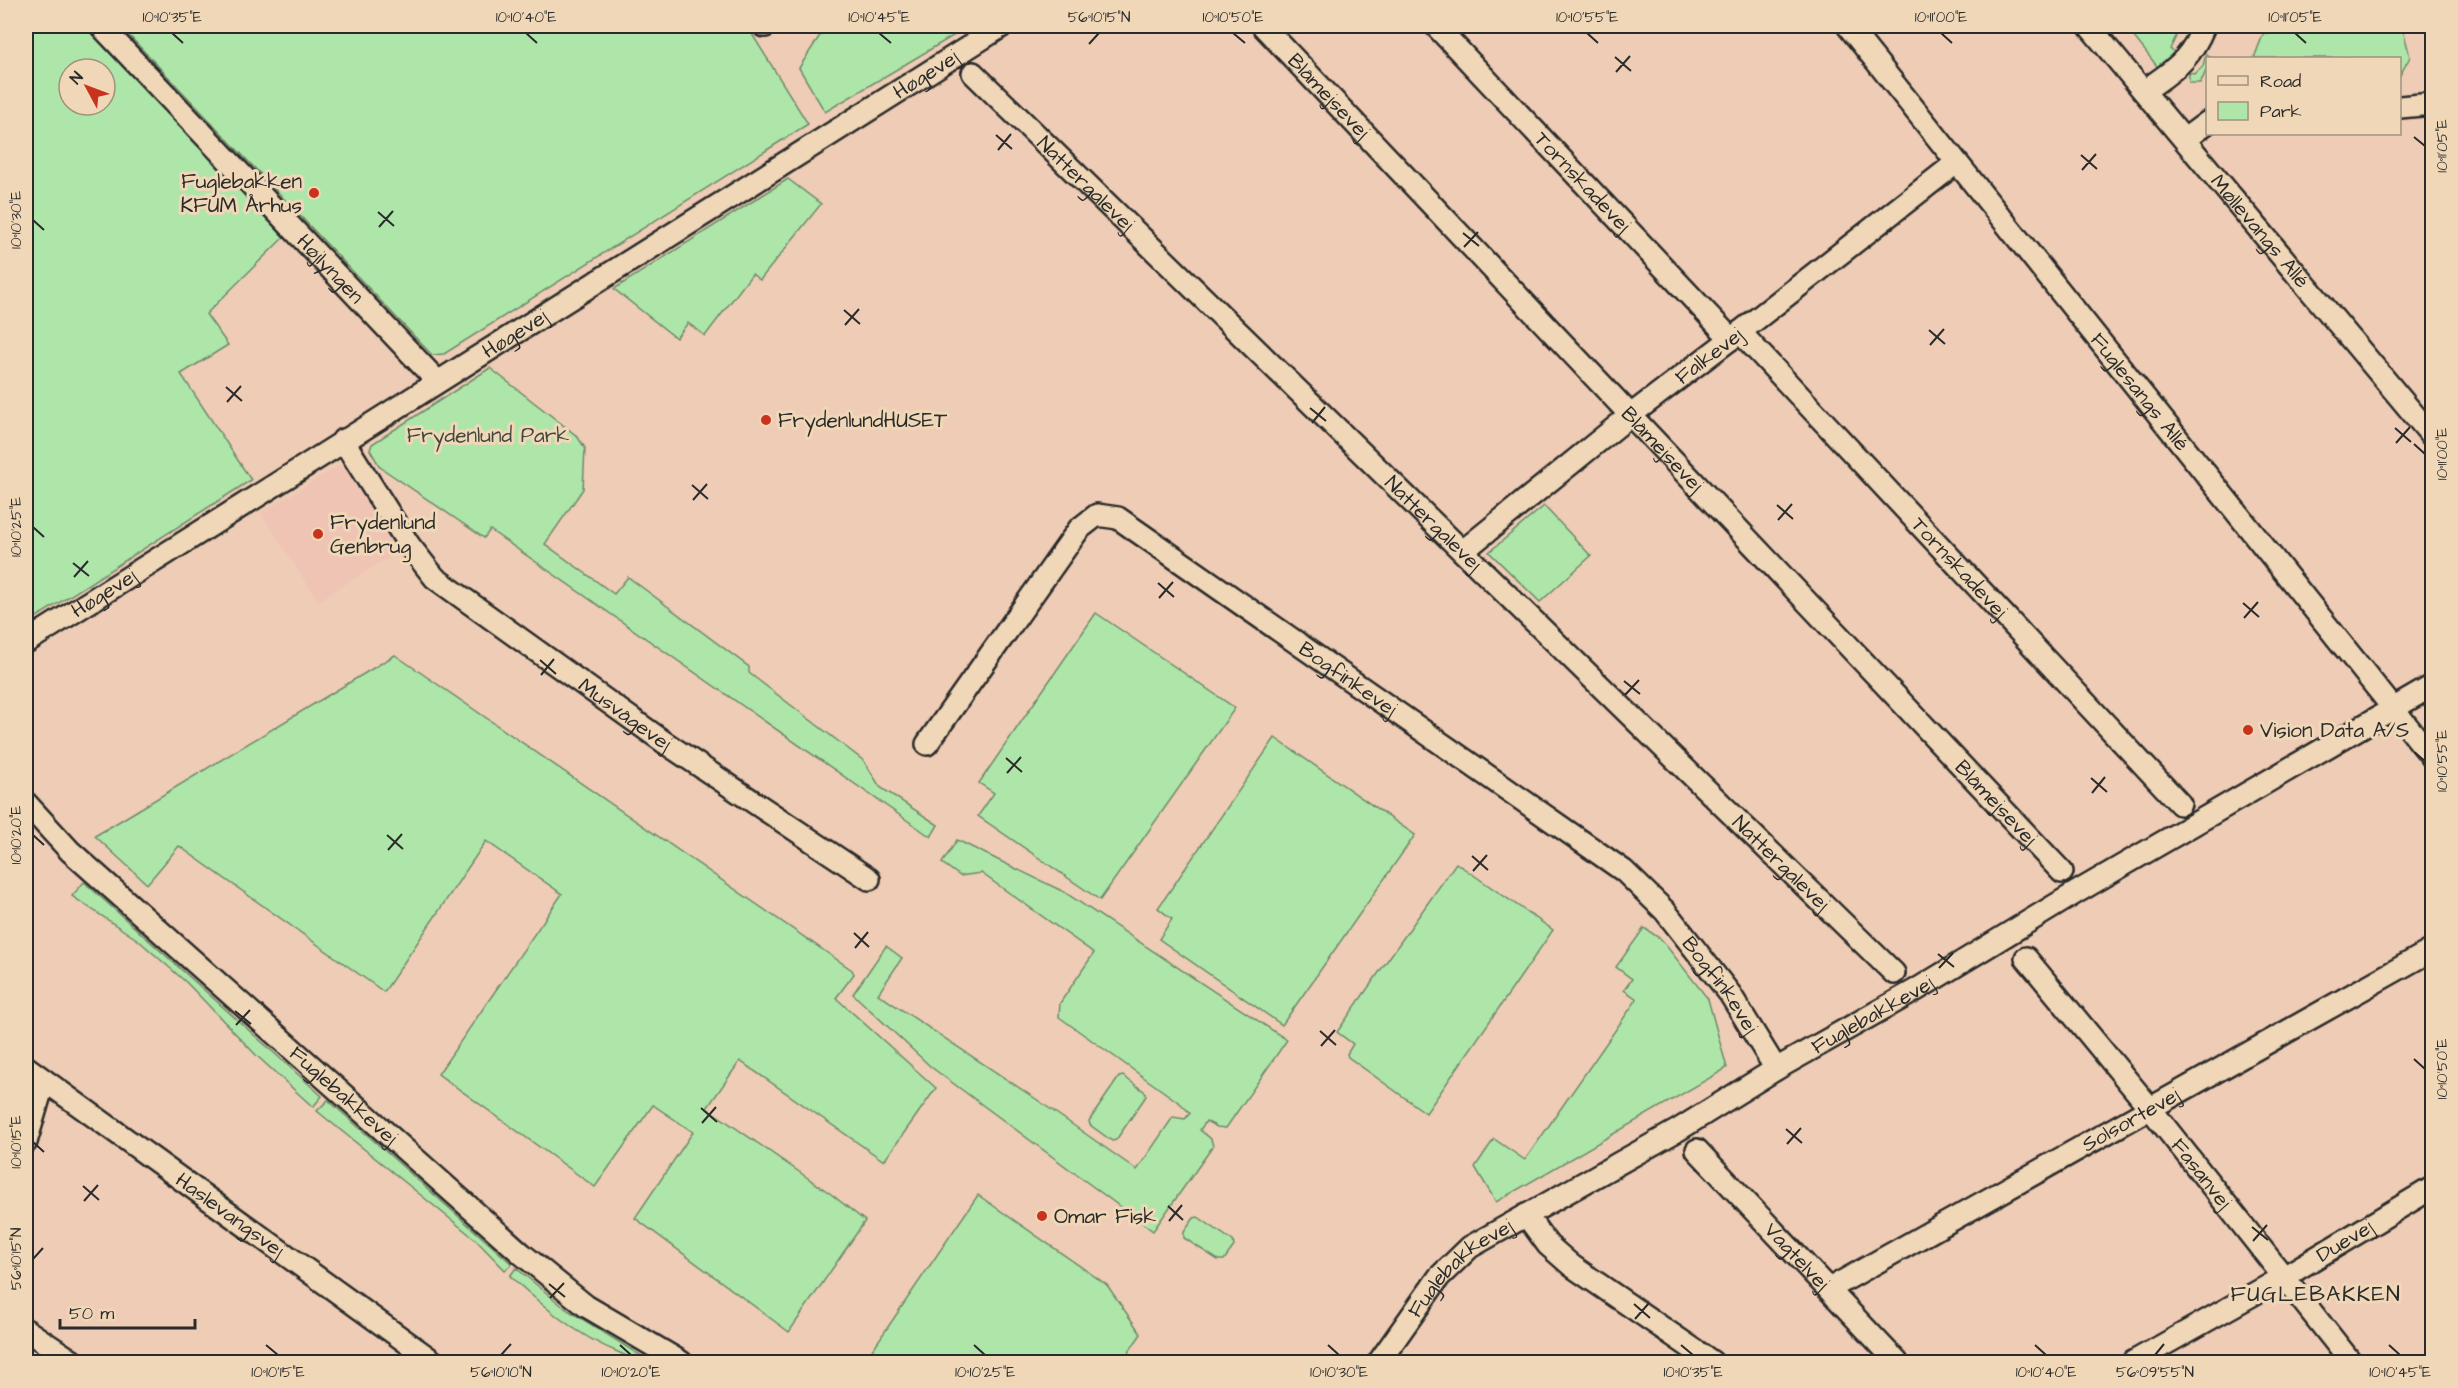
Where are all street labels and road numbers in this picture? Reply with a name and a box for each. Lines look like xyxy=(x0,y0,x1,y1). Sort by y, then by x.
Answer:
street label: Høgevej xyxy=(887,42,964,106)
street label: Blåmejsevej xyxy=(1281,46,1377,145)
street label: Tornskadevej xyxy=(1528,125,1638,239)
street label: Nattergalevej xyxy=(1031,129,1141,238)
street label: Møllevangs Allé xyxy=(2204,168,2317,294)
street label: Højlyngen xyxy=(290,227,371,310)
street label: Høgevej xyxy=(476,302,554,365)
street label: Falkevej xyxy=(1669,320,1749,391)
street label: Fuglesangs Allé xyxy=(2084,326,2196,457)
street label: Blåmejsevej xyxy=(1615,400,1711,499)
street label: Nattergalevej xyxy=(1378,469,1489,578)
street label: Tornskadevej xyxy=(1905,510,2014,625)
street label: Høgevej xyxy=(65,561,143,625)
street label: Bogfinkevej xyxy=(1293,634,1403,723)
street label: Musvågevej xyxy=(573,671,678,758)
street label: Blåmejsevej xyxy=(1949,753,2044,852)
street label: Nattergalevej xyxy=(1726,808,1837,917)
street label: Bogfinkevej xyxy=(1675,930,1766,1039)
street label: Fuglebakkevej xyxy=(1806,968,1939,1061)
street label: Fuglebakkevej xyxy=(283,1039,405,1152)
street label: Solsortevej xyxy=(2076,1080,2185,1159)
street label: Fasanvej xyxy=(2165,1132,2239,1215)
street label: Haslevangsvej xyxy=(170,1165,291,1264)
street label: Fuglebakkevej xyxy=(1400,1211,1518,1323)
street label: Duevej xyxy=(2311,1212,2379,1269)
street label: Vagtelvej xyxy=(1758,1216,1837,1297)

